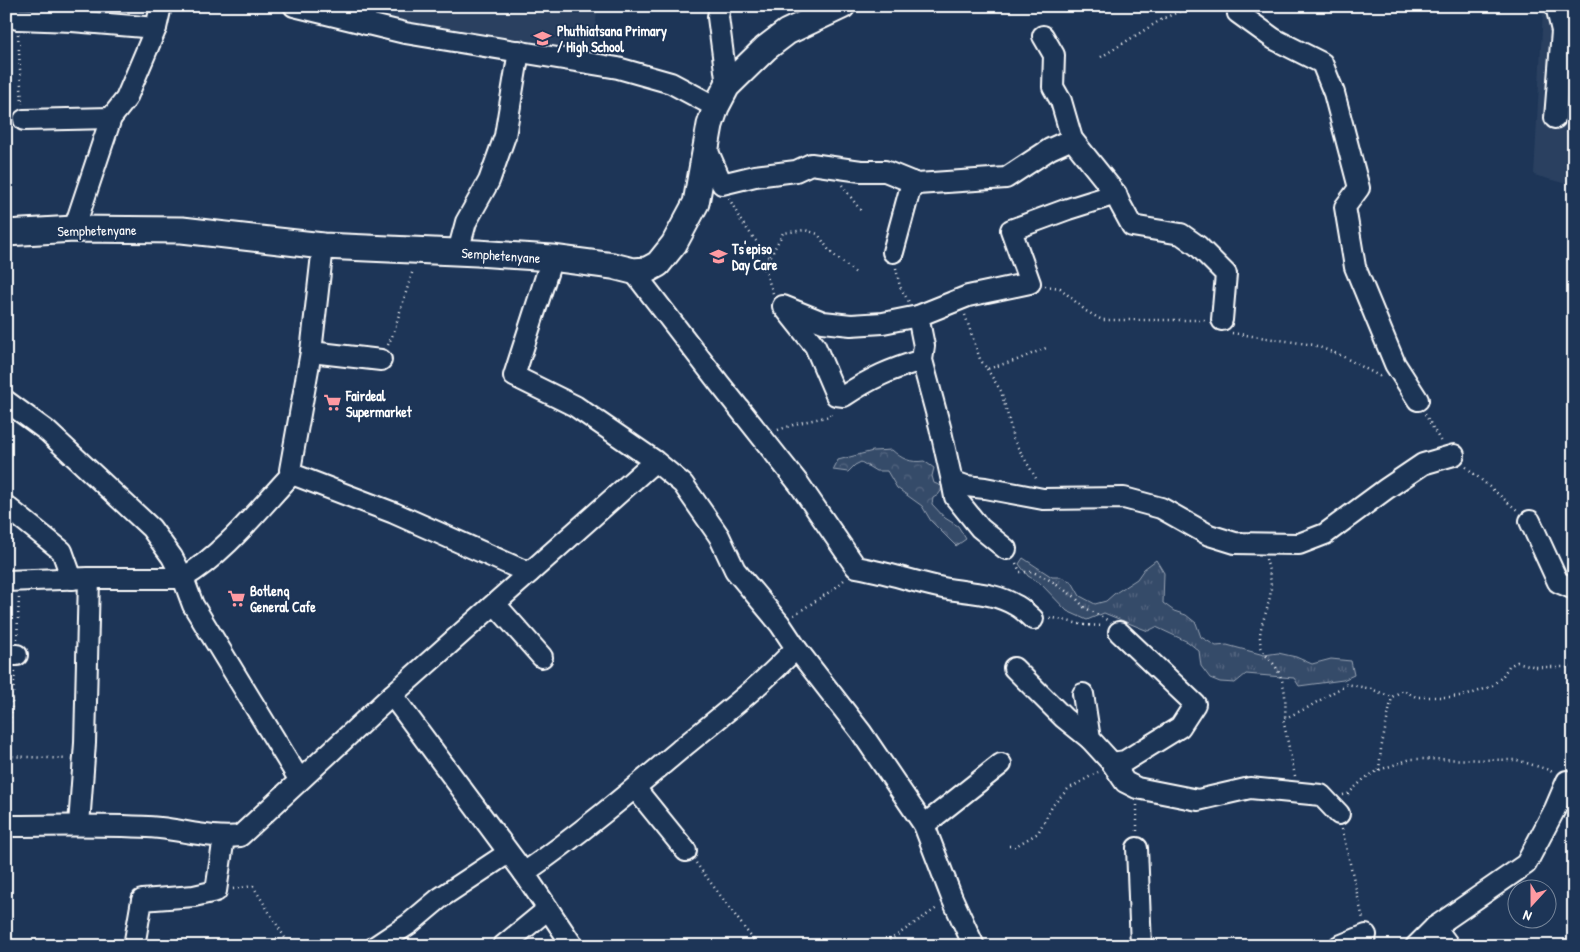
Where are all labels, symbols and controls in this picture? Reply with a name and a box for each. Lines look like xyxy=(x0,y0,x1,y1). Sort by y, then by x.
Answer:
place label: Phuthiatsana Primary / High School xyxy=(557,21,667,58)
school or university icon: Phuthiatsana Primary / High School xyxy=(533,28,553,48)
street label: Semphetenyane xyxy=(57,220,137,241)
place label: Ts'episo Day Care xyxy=(731,239,778,276)
street label: Semphetenyane xyxy=(461,243,541,268)
school or university icon: Ts'episo Day Care xyxy=(708,246,728,266)
place label: Fairdeal Supermarket xyxy=(345,386,413,423)
supermarket icon: Fairdeal Supermarket xyxy=(322,393,342,413)
place label: Botleng General Cafe xyxy=(250,581,316,616)
supermarket icon: Botleng General Cafe xyxy=(226,588,246,608)
north arrow xyxy=(1508,880,1558,930)
text: N xyxy=(1520,906,1534,927)

